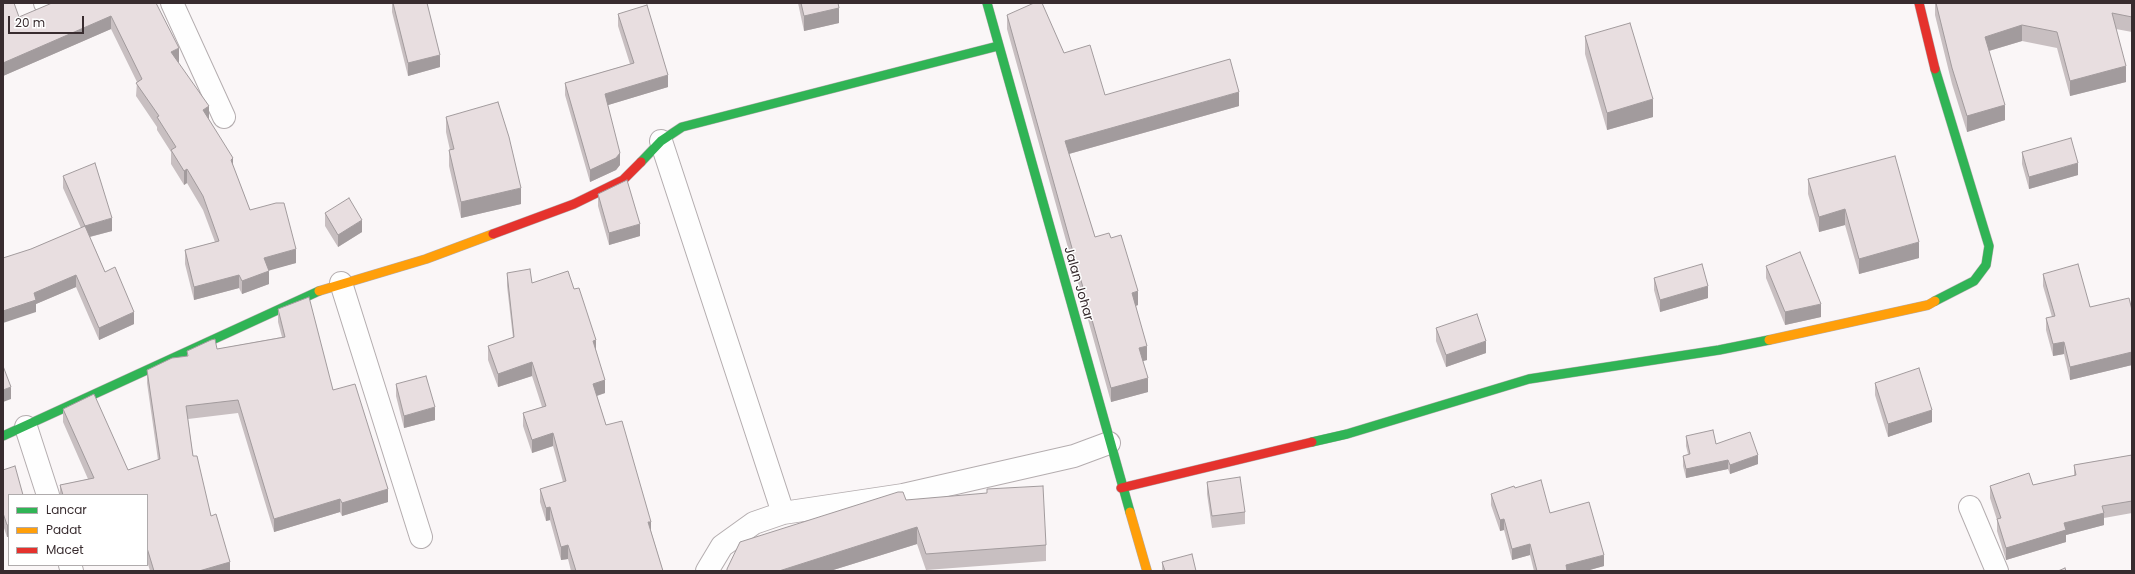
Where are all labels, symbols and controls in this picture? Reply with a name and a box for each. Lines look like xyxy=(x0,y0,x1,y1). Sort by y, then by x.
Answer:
scale bar xyxy=(10,8,86,34)
text: 20 m xyxy=(15,14,45,31)
street label: Jalan Johar xyxy=(1060,245,1096,323)
legend xyxy=(8,494,148,566)
text: Lancar xyxy=(46,501,87,518)
text: Padat xyxy=(46,521,82,538)
text: Macet xyxy=(46,541,84,558)

